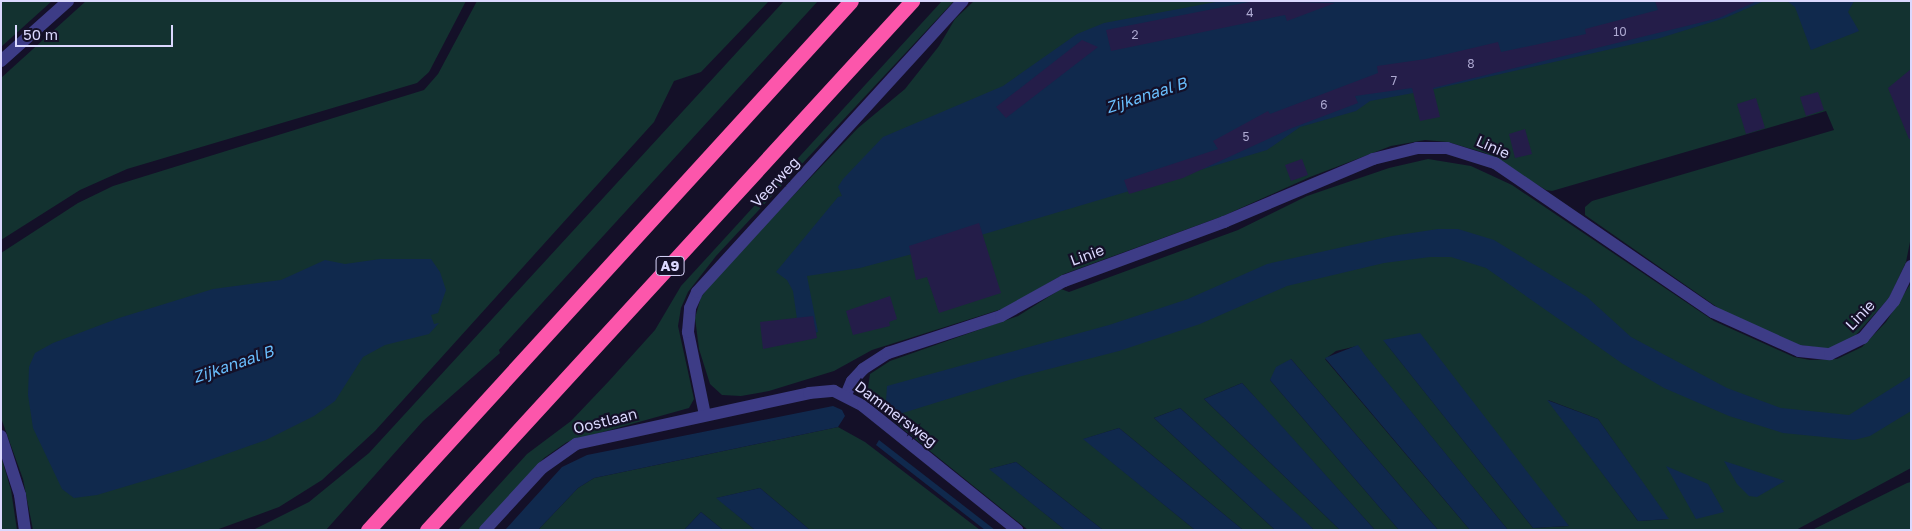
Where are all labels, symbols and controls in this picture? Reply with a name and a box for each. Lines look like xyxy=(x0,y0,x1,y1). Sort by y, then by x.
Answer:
house number: 4 xyxy=(1246,6,1254,20)
scale bar xyxy=(18,15,175,47)
text: 50 m xyxy=(23,25,58,43)
house number: 10 xyxy=(1613,25,1627,39)
house number: 2 xyxy=(1132,28,1138,42)
house number: 8 xyxy=(1467,57,1475,71)
water label: Zijkanaal B xyxy=(1103,73,1189,117)
house number: 7 xyxy=(1391,74,1397,88)
house number: 6 xyxy=(1320,98,1328,112)
house number: 5 xyxy=(1243,130,1249,144)
street label: Linie xyxy=(1474,132,1512,162)
street label: Veerweg xyxy=(747,153,803,211)
street label: Linie xyxy=(1068,241,1106,269)
road number: A9 xyxy=(655,255,685,278)
street label: Linie xyxy=(1842,296,1878,334)
water label: Zijkanaal B xyxy=(190,341,276,387)
street label: Dammersweg xyxy=(851,377,941,451)
street label: Oostlaan xyxy=(571,404,639,438)

